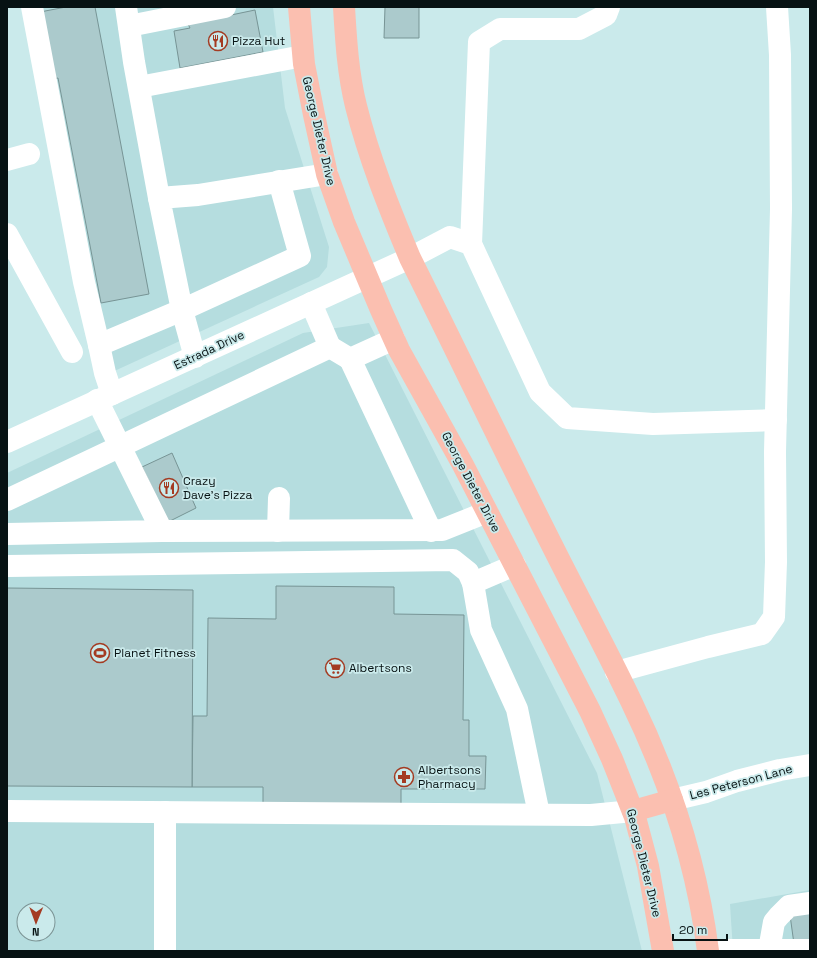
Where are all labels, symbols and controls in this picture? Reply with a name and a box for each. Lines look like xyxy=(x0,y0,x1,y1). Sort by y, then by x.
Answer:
restaurant icon: Pizza Hut xyxy=(207,30,229,52)
place label: Pizza Hut xyxy=(232,33,285,49)
street label: George Dieter Drive xyxy=(299,75,339,187)
street label: Estrada Drive xyxy=(171,327,247,373)
street label: George Dieter Drive xyxy=(438,429,504,535)
place label: Crazy Dave's Pizza xyxy=(183,473,252,503)
restaurant icon: Crazy Dave's Pizza xyxy=(158,477,180,499)
sports icon: Planet Fitness xyxy=(89,642,111,664)
place label: Planet Fitness xyxy=(114,645,196,661)
supermarket icon: Albertsons xyxy=(324,657,346,679)
place label: Albertsons xyxy=(349,660,412,676)
street label: Les Peterson Lane xyxy=(688,761,794,803)
place label: Albertsons Pharmacy xyxy=(418,762,481,792)
pharmacy icon: Albertsons Pharmacy xyxy=(393,766,415,788)
street label: George Dieter Drive xyxy=(623,807,665,919)
north arrow xyxy=(16,902,56,942)
scale bar xyxy=(673,916,727,942)
text: 20 m xyxy=(679,922,707,938)
text: N xyxy=(32,925,40,939)

